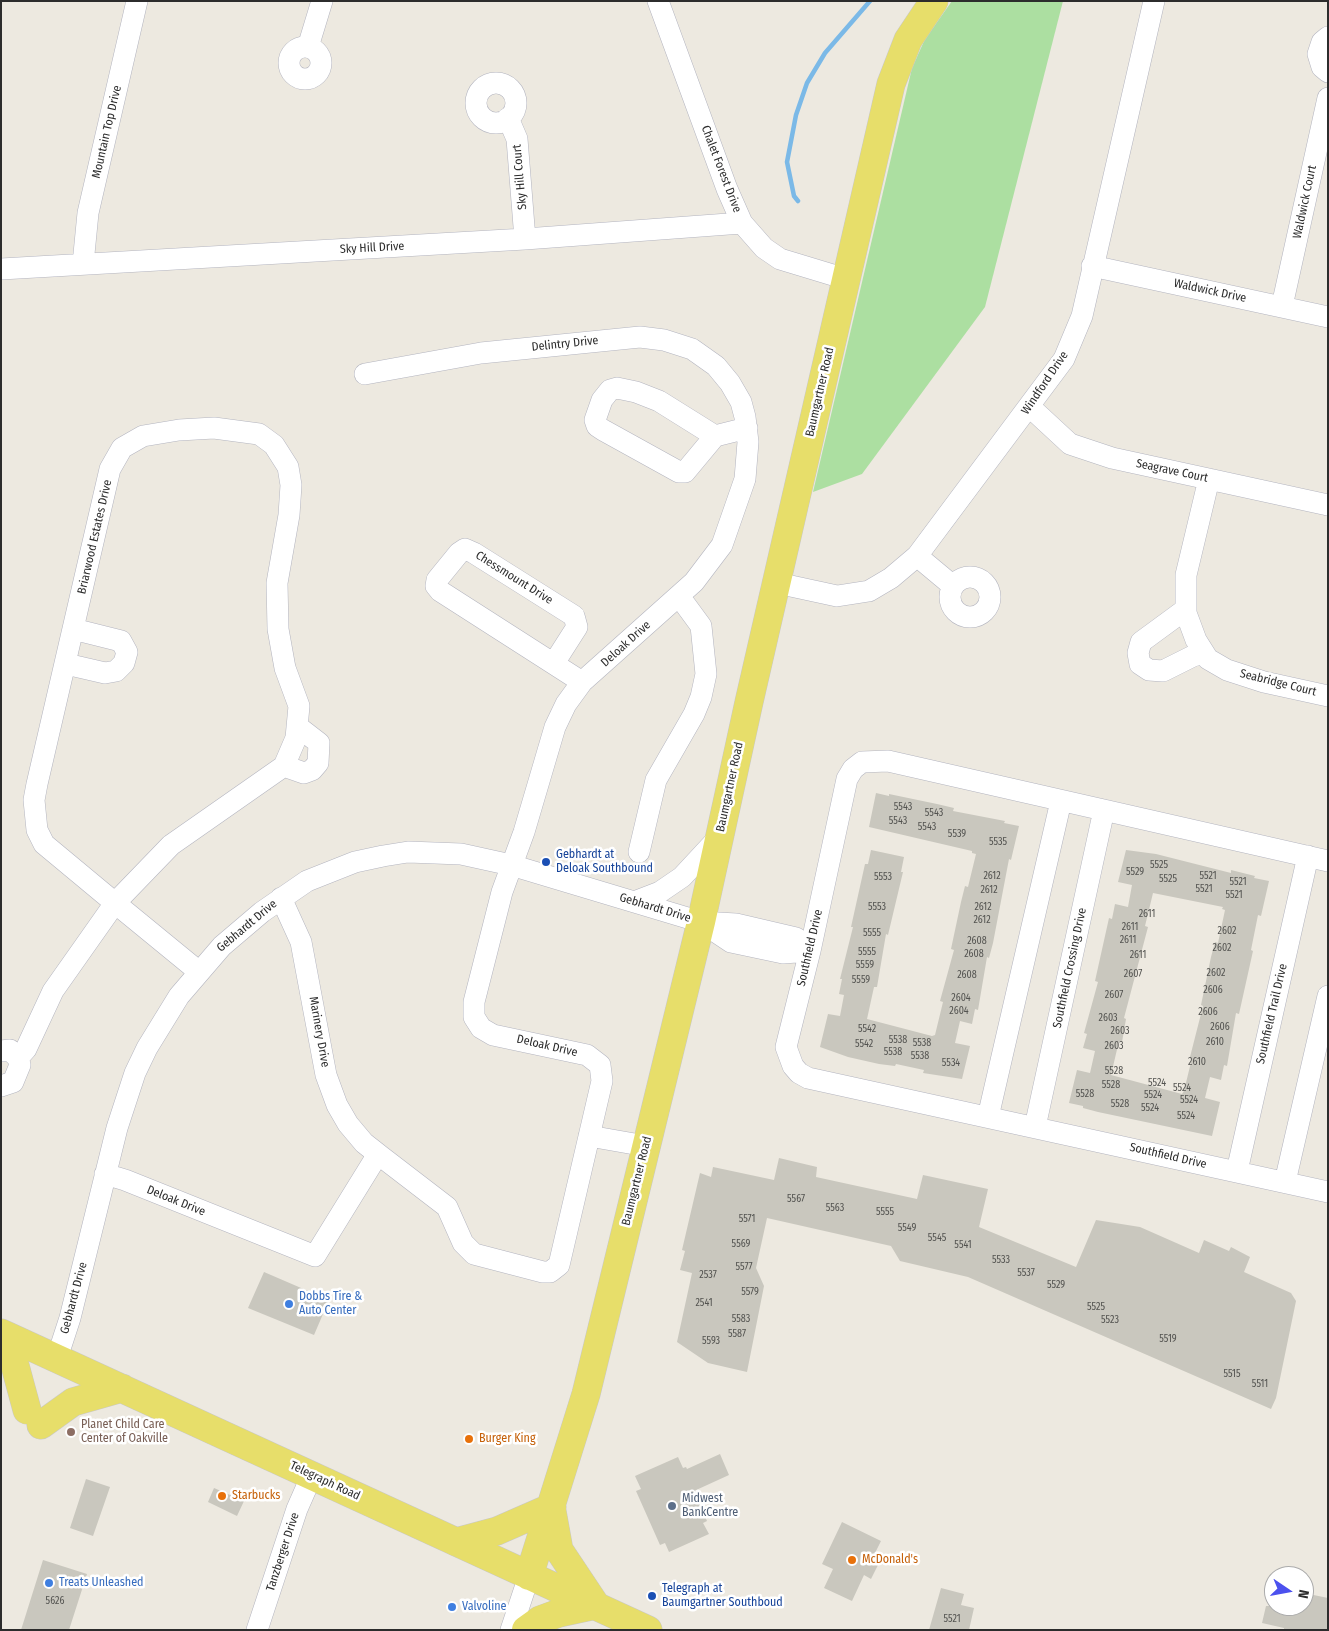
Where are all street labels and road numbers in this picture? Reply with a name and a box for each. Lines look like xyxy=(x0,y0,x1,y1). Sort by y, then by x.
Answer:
street label: Mountain Top Drive xyxy=(89,84,125,180)
street label: Chalet Forest Drive xyxy=(698,123,744,215)
street label: Sky Hill Court xyxy=(510,144,530,210)
street label: Waldwick Court xyxy=(1290,164,1320,240)
street label: Sky Hill Drive xyxy=(339,239,405,257)
street label: Waldwick Drive xyxy=(1172,276,1248,306)
street label: Delintry Drive xyxy=(531,333,599,355)
street label: Baumgartner Road xyxy=(803,346,837,438)
street label: Windford Drive xyxy=(1019,349,1071,417)
street label: Seagrave Court xyxy=(1135,456,1209,486)
street label: Briarwood Estates Drive xyxy=(75,478,115,596)
street label: Chessmount Drive xyxy=(473,548,555,608)
street label: Deloak Drive xyxy=(598,618,654,670)
street label: Seabridge Court xyxy=(1238,667,1318,699)
street label: Baumgartner Road xyxy=(713,741,747,833)
street label: Gebhardt Drive xyxy=(618,890,692,926)
street label: Gebhardt Drive xyxy=(214,897,280,955)
street label: Southfield Crossing Drive xyxy=(1050,906,1090,1030)
street label: Southfield Drive xyxy=(794,908,826,988)
street label: Southfield Trail Drive xyxy=(1253,962,1291,1066)
street label: Marinery Drive xyxy=(306,995,332,1069)
street label: Deloak Drive xyxy=(515,1032,579,1060)
street label: Baumgartner Road xyxy=(619,1135,655,1227)
street label: Southfield Drive xyxy=(1128,1140,1208,1172)
street label: Deloak Drive xyxy=(145,1183,207,1219)
street label: Gebhardt Drive xyxy=(57,1260,91,1336)
street label: Telegraph Road xyxy=(288,1458,362,1504)
street label: Tanzberger Drive xyxy=(263,1511,303,1593)

